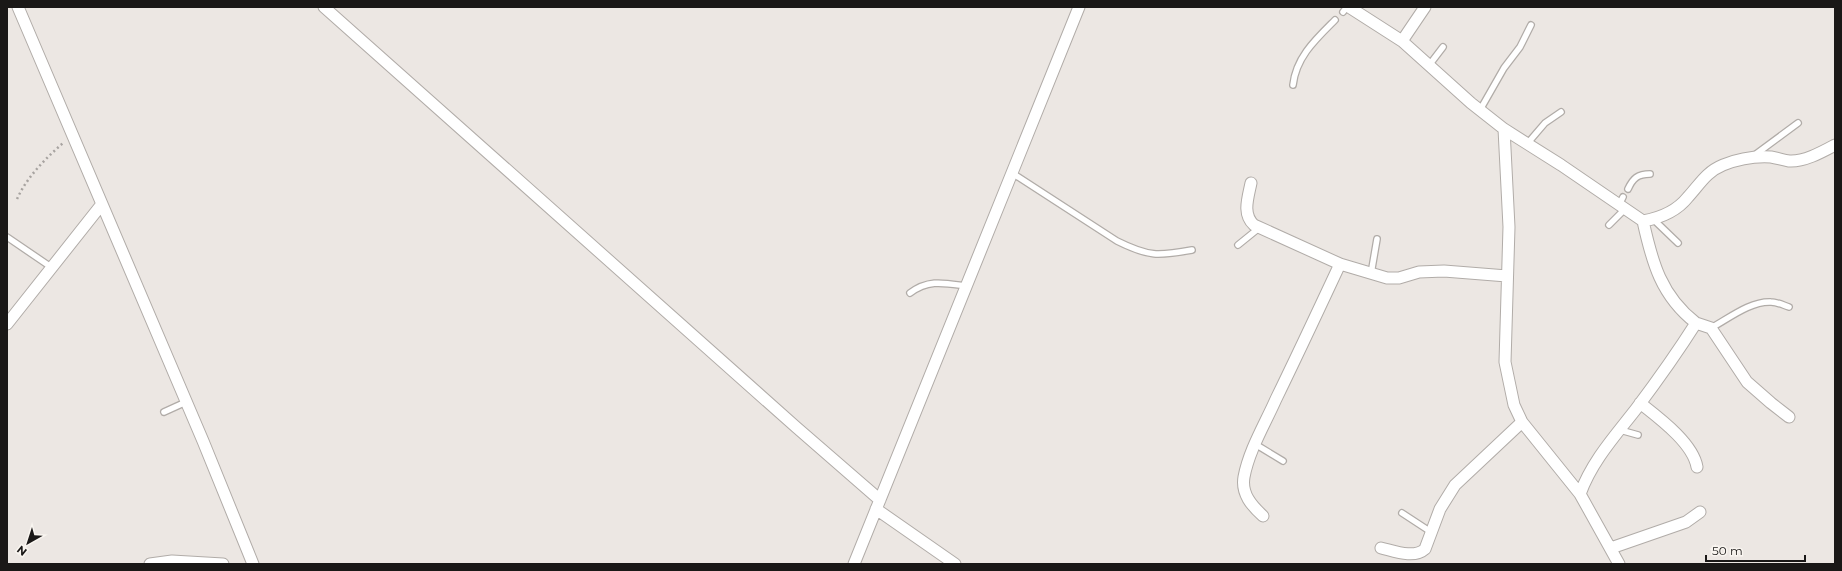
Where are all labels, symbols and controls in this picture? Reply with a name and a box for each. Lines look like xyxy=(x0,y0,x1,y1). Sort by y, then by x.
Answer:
north arrow xyxy=(8,523,48,563)
scale bar xyxy=(1706,537,1805,563)
text: N xyxy=(14,543,30,559)
text: 50 m xyxy=(1712,543,1743,558)

